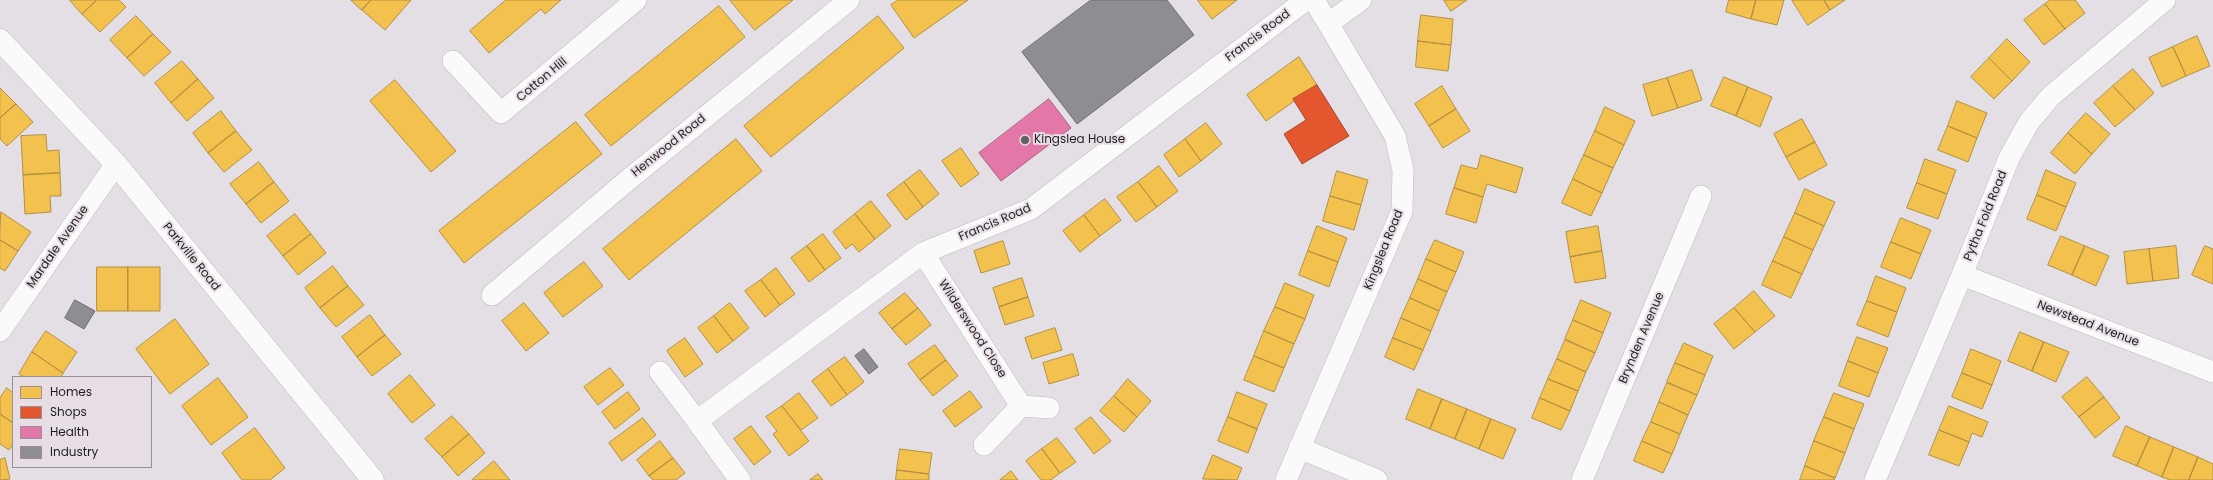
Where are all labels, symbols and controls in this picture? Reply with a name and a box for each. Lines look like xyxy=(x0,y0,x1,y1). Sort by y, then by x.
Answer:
street label: Francis Road xyxy=(1223,7,1293,65)
street label: Cotton Hill xyxy=(514,55,570,105)
street label: Henwood Road xyxy=(629,112,709,180)
place label: Kingslea House xyxy=(1034,133,1125,147)
marker: Kingslea House xyxy=(1019,134,1031,146)
street label: Pytha Fold Road xyxy=(1961,169,2011,263)
street label: Francis Road xyxy=(957,201,1033,245)
street label: Mardale Avenue xyxy=(24,203,92,291)
street label: Kingslea Road xyxy=(1361,208,1407,292)
street label: Parkville Road xyxy=(159,220,223,294)
street label: Wilderswood Close xyxy=(935,277,1009,381)
street label: Brynden Avenue xyxy=(1616,290,1668,386)
street label: Newstead Avenue xyxy=(2035,298,2141,350)
legend xyxy=(12,376,152,468)
text: Homes xyxy=(50,383,92,400)
text: Shops xyxy=(50,403,87,420)
text: Health xyxy=(50,423,89,440)
text: Industry xyxy=(50,443,98,460)

